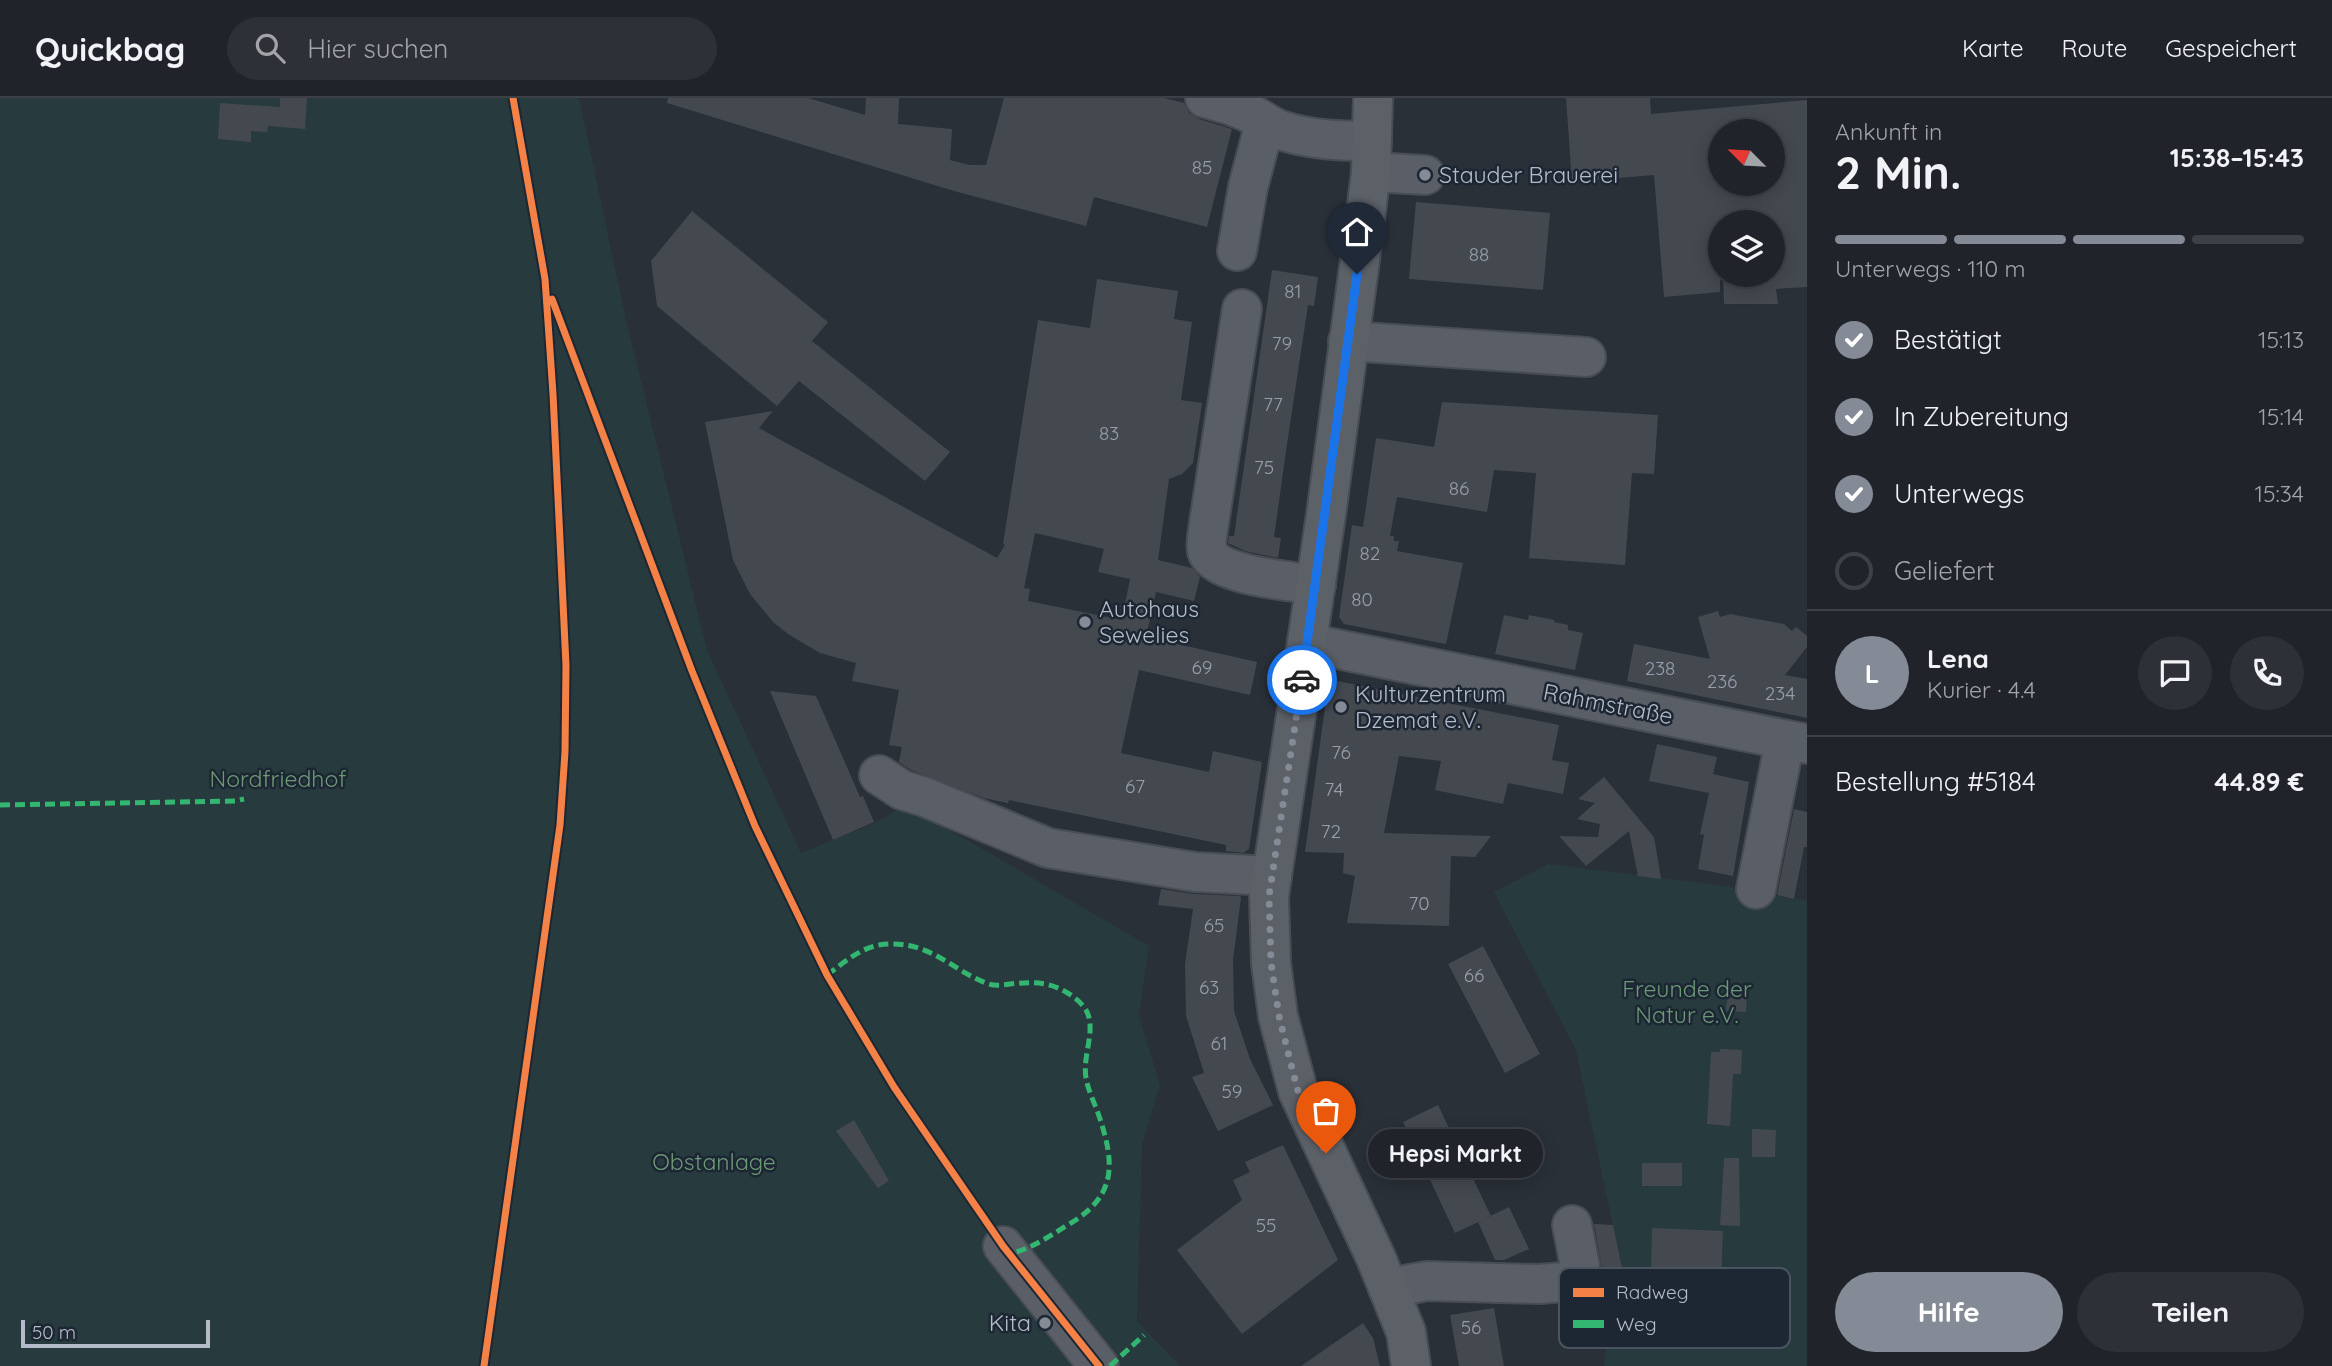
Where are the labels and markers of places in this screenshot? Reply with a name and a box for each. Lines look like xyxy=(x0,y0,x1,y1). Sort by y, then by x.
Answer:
place label: Stauder Brauerei xyxy=(1439,160,1618,189)
marker: Stauder Brauerei xyxy=(1417,167,1433,183)
pin xyxy=(1327,202,1387,274)
place label: Autohaus Sewelies xyxy=(1099,594,1199,649)
marker: Autohaus Sewelies xyxy=(1077,614,1093,630)
place label: Kulturzentrum Dzemat e.V. xyxy=(1355,679,1506,734)
marker: Kulturzentrum Dzemat e.V. xyxy=(1333,699,1349,715)
pin xyxy=(1296,1081,1356,1153)
callout: Hepsi Markt xyxy=(1368,1128,1543,1178)
place label: Kita xyxy=(989,1308,1031,1337)
marker: Kita xyxy=(1037,1315,1053,1331)

